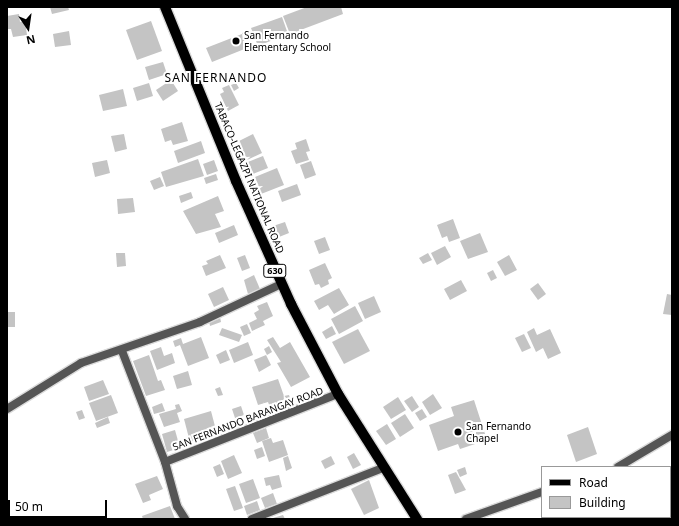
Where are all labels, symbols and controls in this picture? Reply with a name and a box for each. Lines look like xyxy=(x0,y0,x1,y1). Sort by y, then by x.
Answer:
north arrow xyxy=(8,8,48,48)
place label: San Fernando Elementary School xyxy=(244,29,331,52)
text: N xyxy=(25,32,37,48)
marker: San Fernando Elementary School xyxy=(231,36,241,46)
district label: SAN FERNANDO xyxy=(165,71,267,85)
street label: TABACO-LEGAZPI NATIONAL ROAD xyxy=(212,101,286,255)
road number: 630 xyxy=(263,264,287,278)
street label: SAN FERNANDO BARANGAY ROAD xyxy=(171,385,325,453)
place label: San Fernando Chapel xyxy=(466,420,531,444)
marker: San Fernando Chapel xyxy=(453,427,463,437)
legend xyxy=(541,466,671,518)
text: Road xyxy=(579,474,608,491)
scale bar xyxy=(10,492,109,518)
text: Building xyxy=(579,494,626,511)
text: 50 m xyxy=(15,498,43,515)

